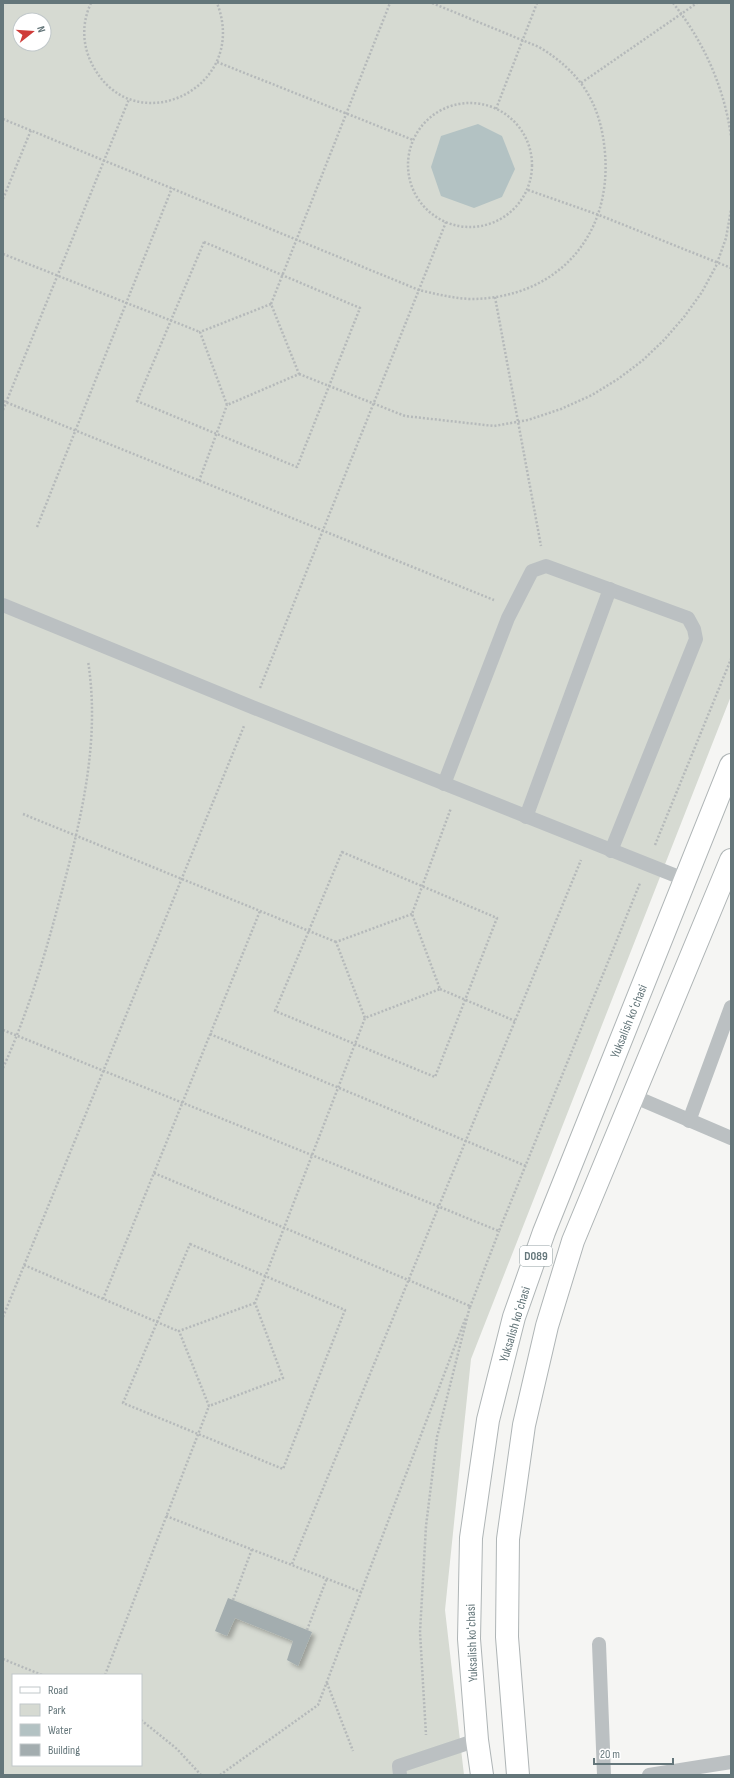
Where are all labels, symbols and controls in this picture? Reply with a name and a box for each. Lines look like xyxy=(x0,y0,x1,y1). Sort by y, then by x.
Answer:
north arrow xyxy=(12,12,52,52)
text: N xyxy=(34,25,48,34)
street label: Yuksalish koʻchasi xyxy=(607,982,651,1061)
road number: D089 xyxy=(520,1246,552,1266)
street label: Yuksalish koʻchasi xyxy=(496,1285,534,1364)
street label: Yuksalish koʻchasi xyxy=(463,1604,481,1682)
legend xyxy=(12,1674,142,1766)
text: Road xyxy=(48,1683,68,1698)
text: Park xyxy=(48,1703,66,1718)
text: Water xyxy=(48,1723,72,1738)
scale bar xyxy=(594,1740,673,1766)
text: Building xyxy=(48,1743,80,1758)
text: 20 m xyxy=(600,1747,620,1762)

